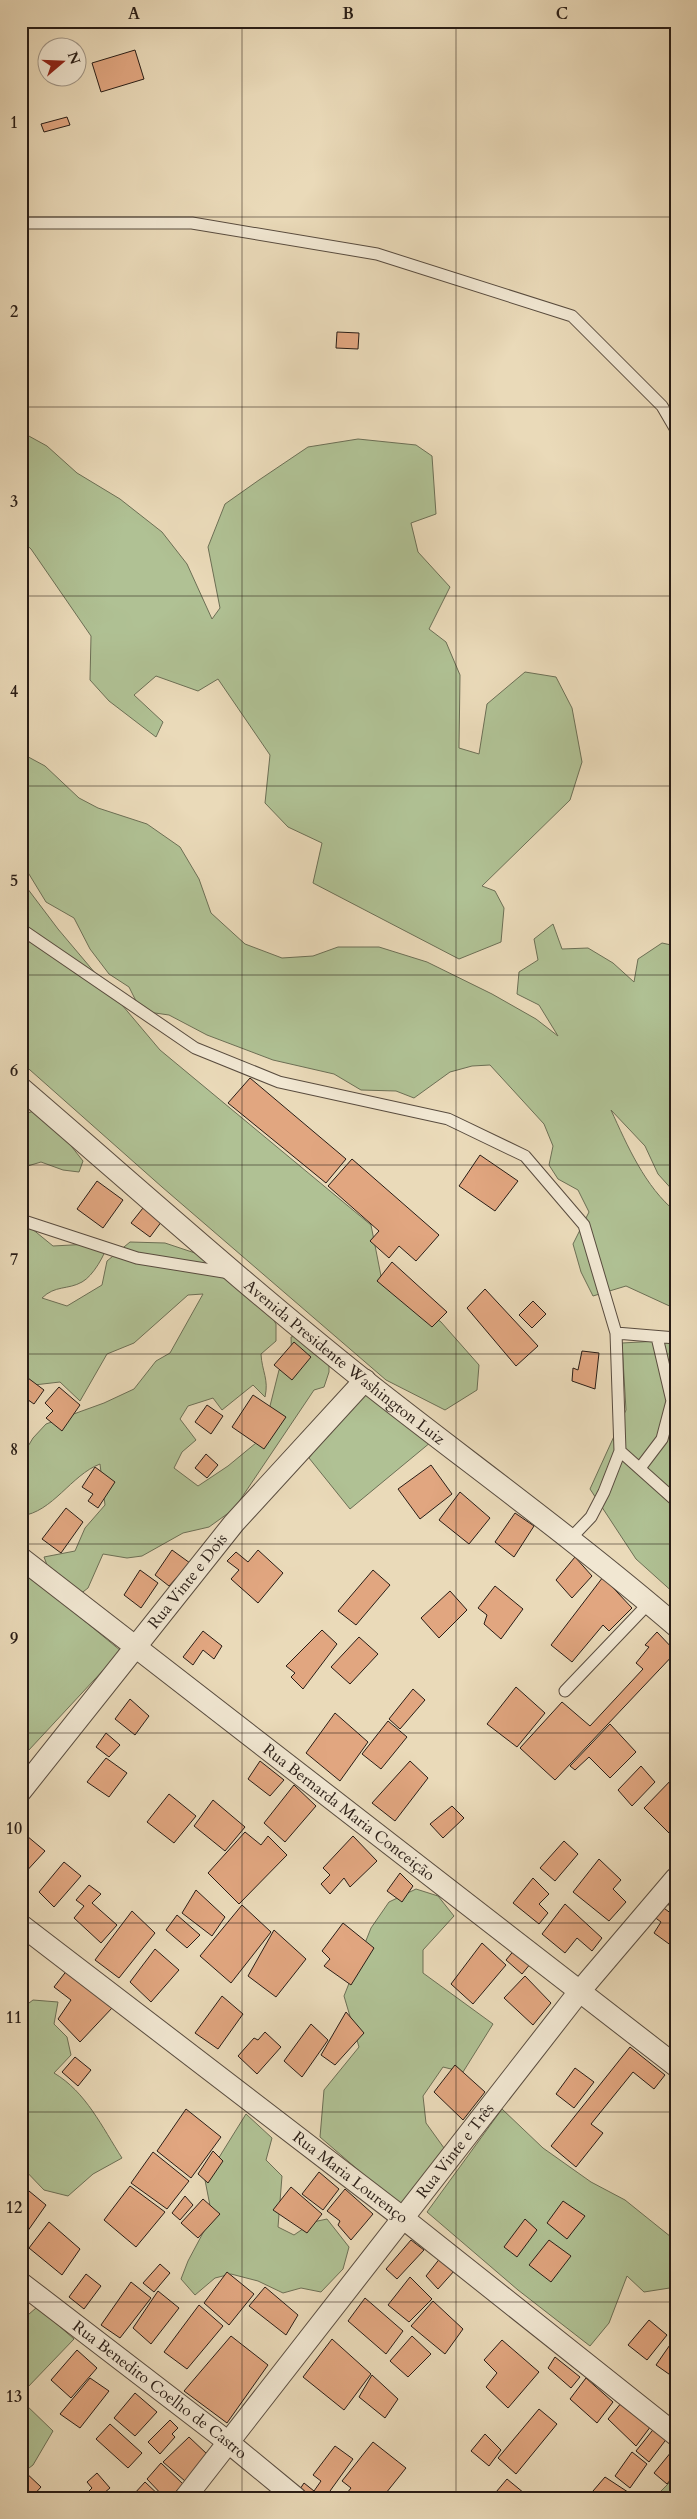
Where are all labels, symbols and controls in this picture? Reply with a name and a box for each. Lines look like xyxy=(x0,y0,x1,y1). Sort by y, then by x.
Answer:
text: A xyxy=(128,3,140,25)
text: B xyxy=(342,3,354,25)
text: C xyxy=(556,3,568,25)
north arrow xyxy=(38,38,88,88)
text: N xyxy=(63,49,85,67)
text: 1 xyxy=(10,112,18,134)
text: 2 xyxy=(10,301,18,323)
text: 3 xyxy=(10,491,18,513)
text: 4 xyxy=(10,681,18,703)
text: 5 xyxy=(10,870,18,892)
text: 6 xyxy=(10,1060,18,1082)
text: 7 xyxy=(10,1249,18,1271)
street label: Avenida Presidente Washington Luiz xyxy=(239,1274,449,1450)
text: 8 xyxy=(10,1439,18,1461)
street label: Rua Vinte e Dois xyxy=(143,1529,232,1634)
text: 9 xyxy=(10,1628,18,1650)
street label: Rua Bernarda Maria Conceição xyxy=(258,1739,440,1886)
text: 10 xyxy=(6,1818,22,1840)
text: 11 xyxy=(6,2007,22,2029)
street label: Rua Vinte e Três xyxy=(411,2099,499,2203)
street label: Rua Maria Lourenço xyxy=(288,2126,413,2229)
text: 12 xyxy=(6,2197,22,2219)
street label: Rua Benedito Coelho de Castro xyxy=(68,2315,252,2464)
text: 13 xyxy=(6,2386,22,2408)

